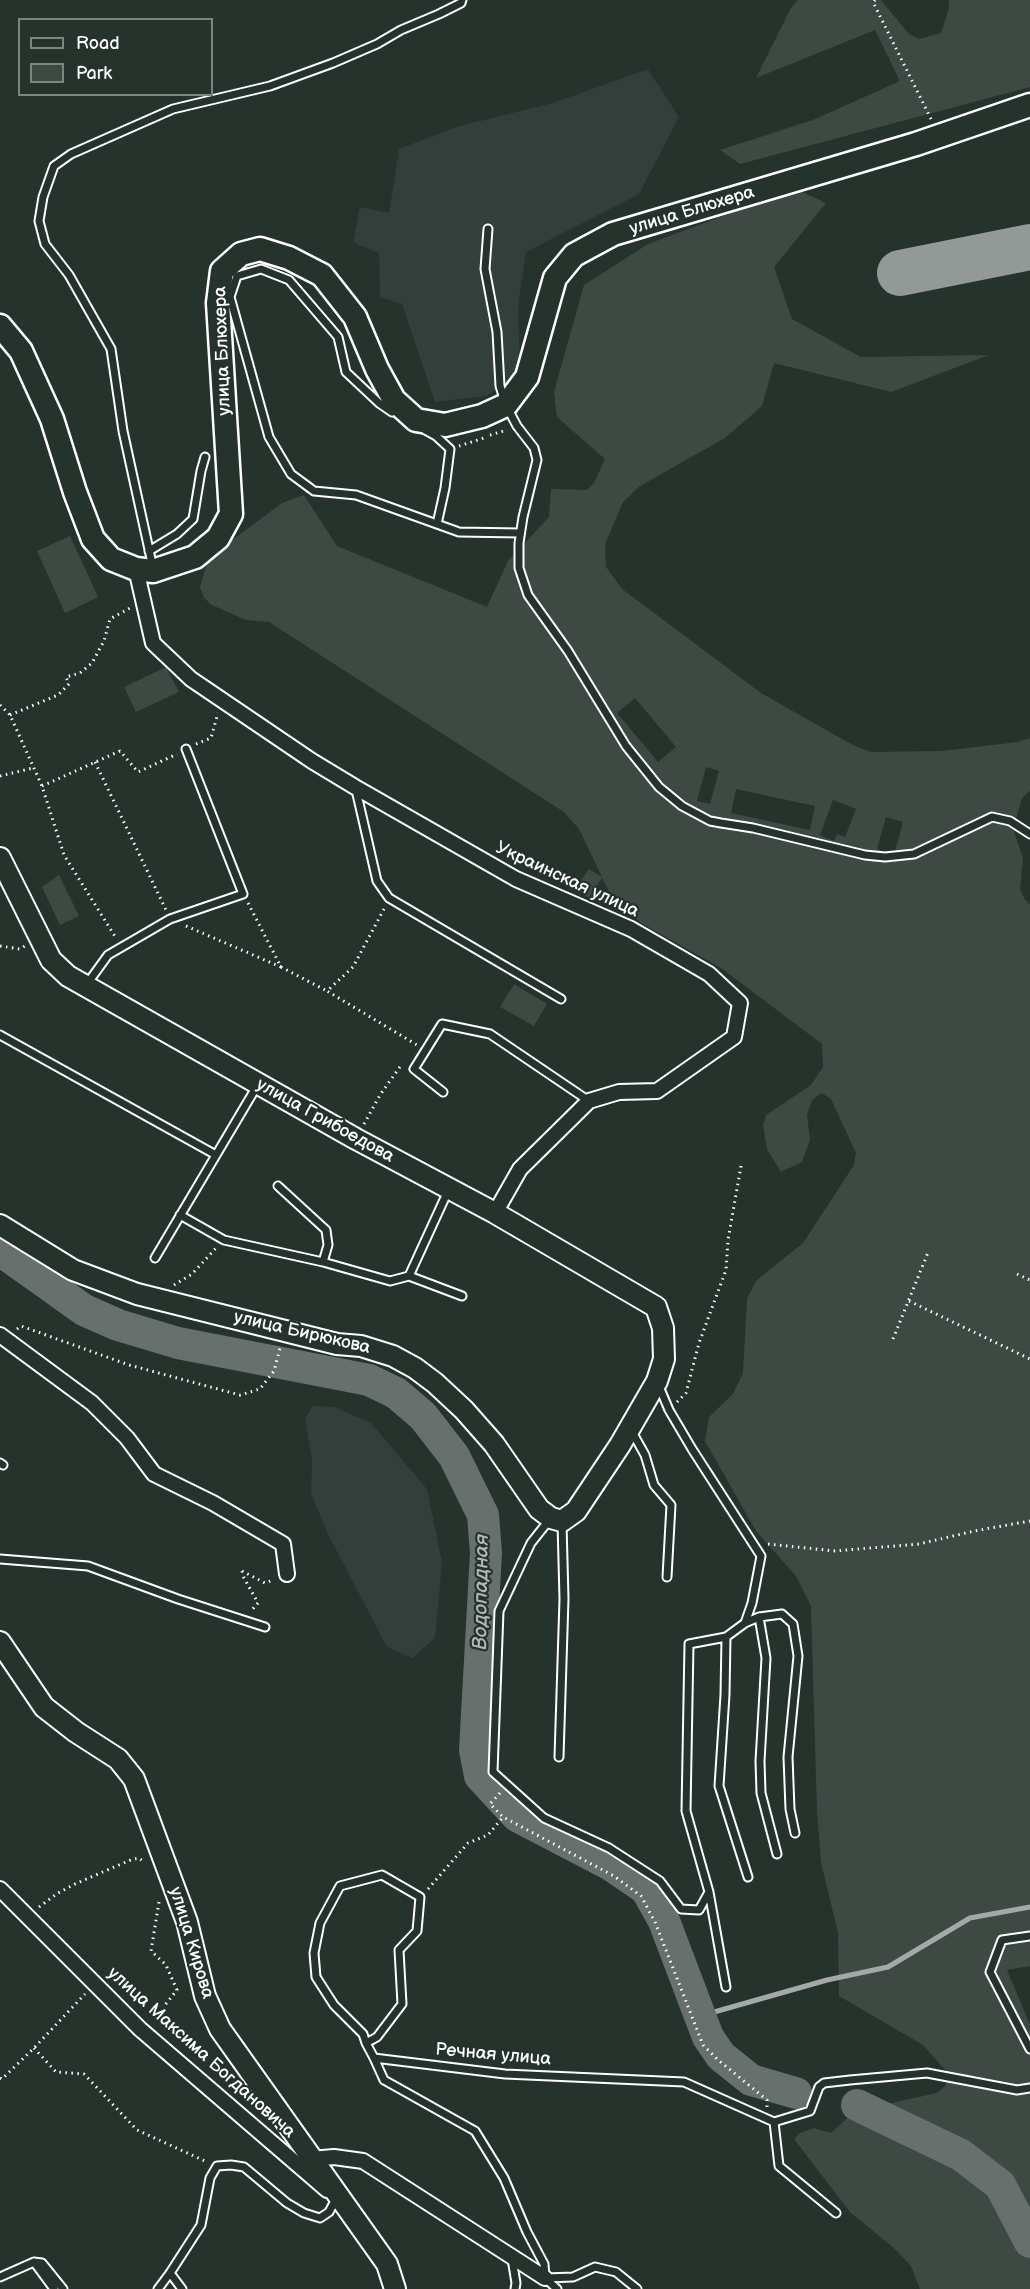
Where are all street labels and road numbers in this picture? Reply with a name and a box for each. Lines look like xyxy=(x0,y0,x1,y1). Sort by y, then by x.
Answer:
street label: улица Блюхера xyxy=(627,182,757,240)
street label: улица Блюхера xyxy=(210,286,236,416)
street label: Украинская улица xyxy=(492,837,642,923)
street label: улица Грибоедова xyxy=(252,1074,398,1168)
street label: улица Бирюкова xyxy=(232,1307,372,1359)
street label: улица Кирова xyxy=(164,1884,218,2002)
street label: улица Максима Богдановича xyxy=(103,1963,299,2143)
street label: Речная улица xyxy=(434,2039,552,2071)

